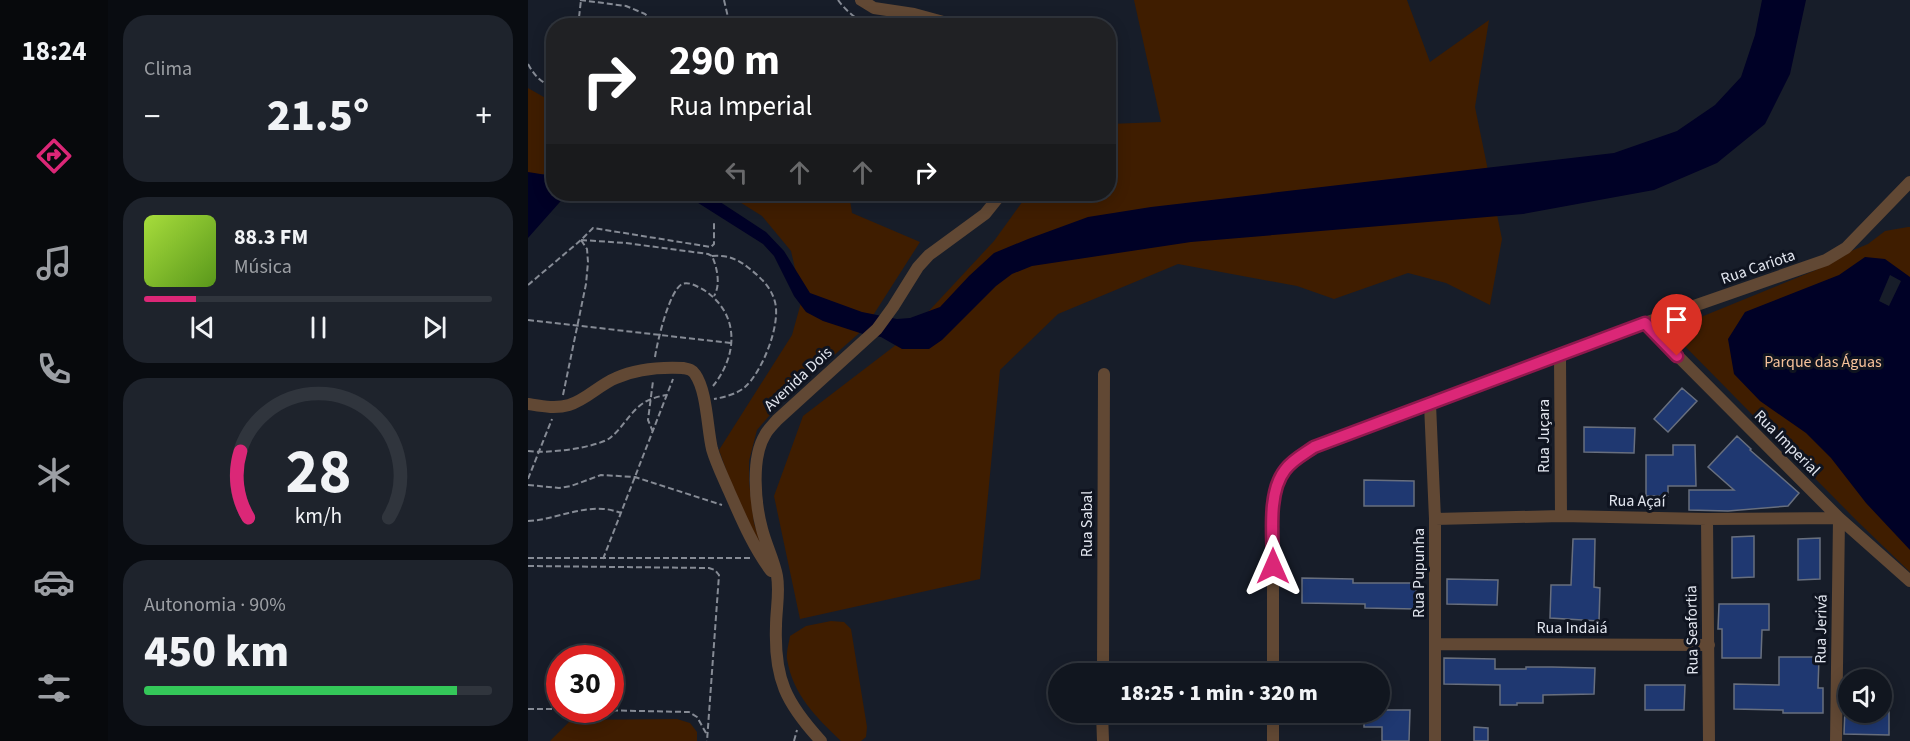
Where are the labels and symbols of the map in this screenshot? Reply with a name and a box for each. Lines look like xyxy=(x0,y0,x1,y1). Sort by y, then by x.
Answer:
street label: Rua Cariota xyxy=(1718,244,1798,290)
pin xyxy=(1651,294,1702,356)
street label: Avenida Dois xyxy=(759,341,837,416)
park label: Parque das Águas xyxy=(1764,351,1882,373)
street label: Rua Juçara xyxy=(1533,399,1555,473)
street label: Rua Imperial xyxy=(1749,405,1825,481)
street label: Rua Açaí xyxy=(1608,490,1667,513)
street label: Rua Sabal xyxy=(1076,491,1098,557)
street label: Rua Pupunha xyxy=(1408,528,1430,618)
position arrow xyxy=(1241,534,1305,598)
street label: Rua Seafortia xyxy=(1680,585,1704,675)
street label: Rua Jerivá xyxy=(1809,594,1833,664)
street label: Rua Indaiá xyxy=(1537,617,1607,639)
speed limit sign: 30 xyxy=(546,645,624,723)

